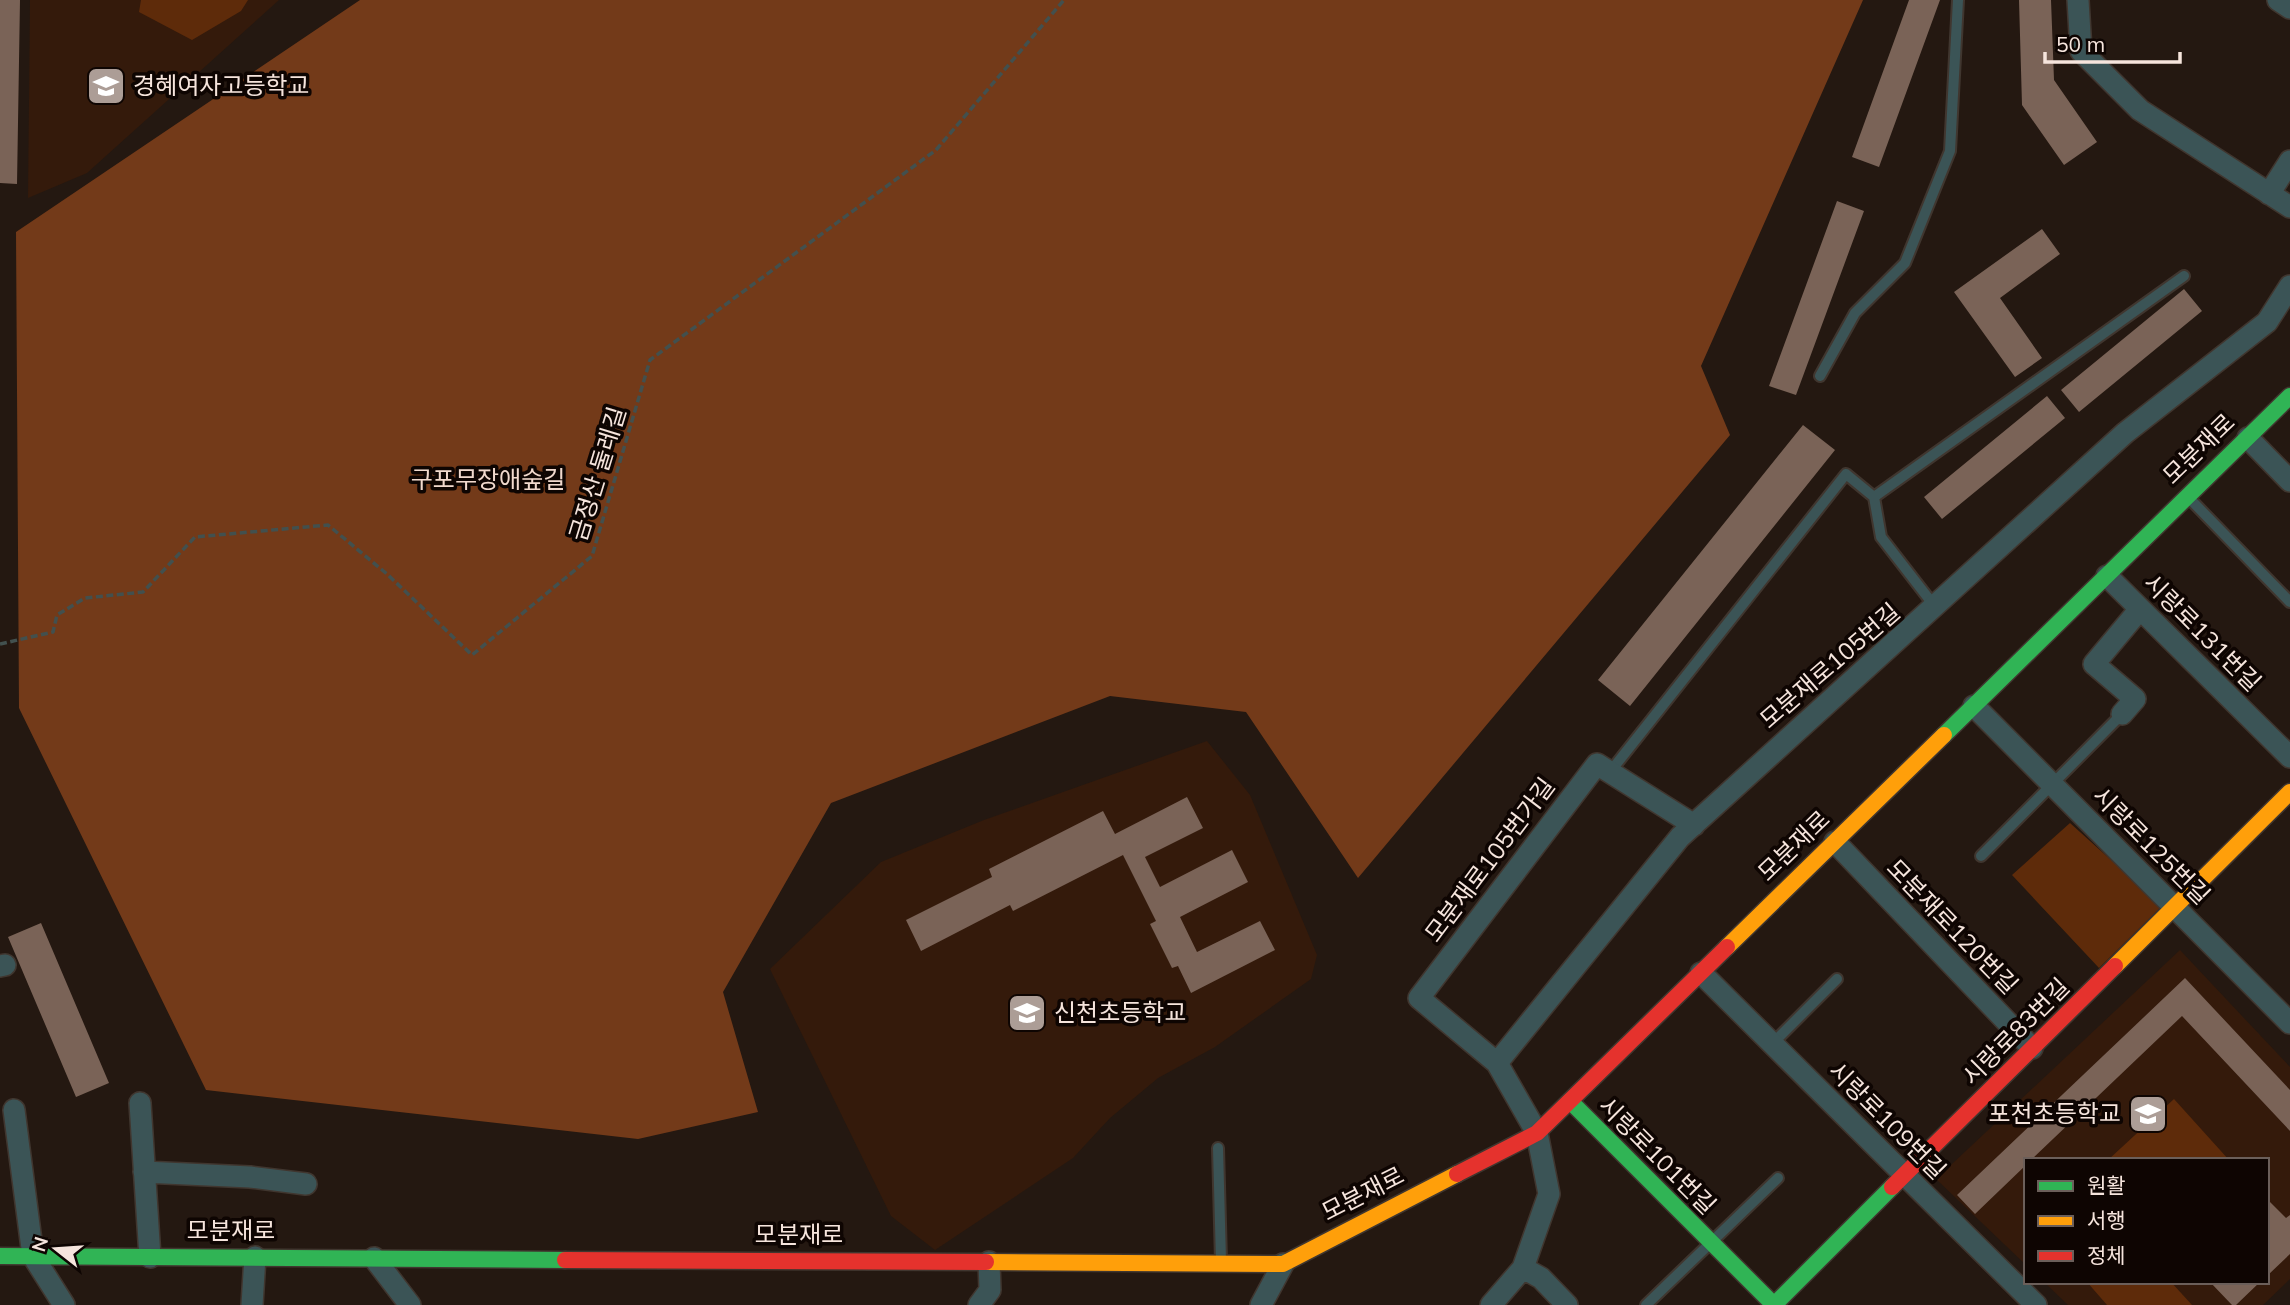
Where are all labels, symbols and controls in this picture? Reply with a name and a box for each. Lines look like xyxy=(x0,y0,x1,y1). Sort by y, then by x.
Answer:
scale bar xyxy=(2045,21,2180,65)
text: 50 m xyxy=(2056,31,2105,57)
school or university icon: 경혜여자고등학교 xyxy=(85,65,127,107)
place label: 경혜여자고등학교 xyxy=(133,70,310,100)
street label: 금정산 둘레길 xyxy=(562,403,632,544)
street label: 모분재로 xyxy=(2156,407,2240,490)
park label: 구포무장애숲길 xyxy=(411,464,565,494)
street label: 시랑로131번길 xyxy=(2138,567,2268,697)
street label: 모분재로105번길 xyxy=(1753,596,1905,734)
street label: 모분재로105번가길 xyxy=(1418,771,1561,947)
street label: 시랑로125번길 xyxy=(2087,780,2217,910)
street label: 모분재로 xyxy=(1751,804,1835,887)
street label: 모분재로120번길 xyxy=(1881,853,2025,1000)
street label: 시랑로83번길 xyxy=(1955,971,2075,1091)
school or university icon: 신천초등학교 xyxy=(1006,992,1048,1034)
place label: 신천초등학교 xyxy=(1054,997,1186,1027)
street label: 시랑로109번길 xyxy=(1823,1055,1953,1185)
street label: 시랑로101번길 xyxy=(1593,1090,1723,1220)
school or university icon: 포천초등학교 xyxy=(2127,1093,2169,1135)
place label: 포천초등학교 xyxy=(1989,1098,2121,1128)
legend xyxy=(2024,1158,2269,1284)
street label: 모분재로 xyxy=(1316,1160,1409,1227)
text: 원활 xyxy=(2087,1172,2126,1198)
text: 서행 xyxy=(2087,1207,2126,1233)
north arrow xyxy=(21,1214,91,1284)
street label: 모분재로 xyxy=(187,1215,275,1245)
street label: 모분재로 xyxy=(755,1219,843,1249)
text: N xyxy=(26,1234,53,1254)
text: 정체 xyxy=(2087,1242,2126,1268)

